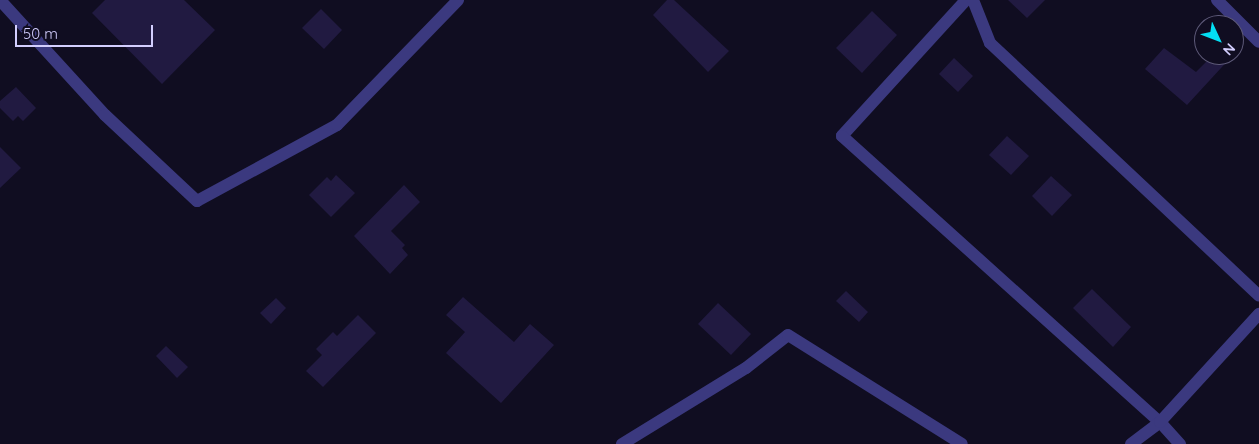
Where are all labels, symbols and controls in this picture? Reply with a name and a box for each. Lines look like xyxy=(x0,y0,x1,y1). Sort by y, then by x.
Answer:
scale bar xyxy=(18,15,155,47)
north arrow xyxy=(1194,15,1244,65)
text: 50 m xyxy=(23,24,58,43)
text: N xyxy=(1219,40,1239,59)

